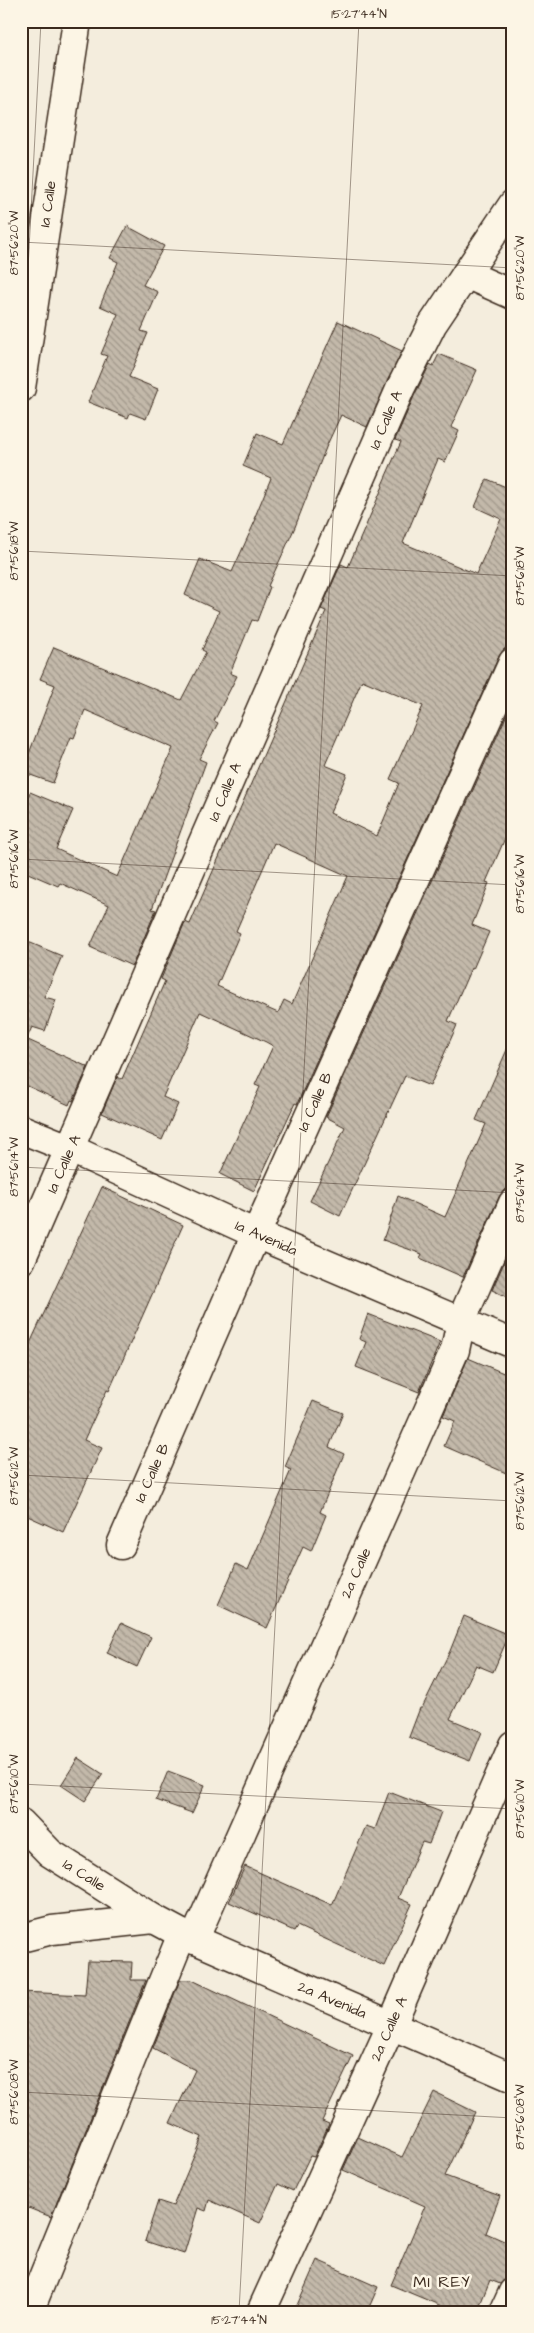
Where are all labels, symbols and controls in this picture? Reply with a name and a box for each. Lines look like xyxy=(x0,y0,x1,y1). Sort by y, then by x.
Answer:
text: 15°27'44"N xyxy=(331,6,387,23)
street label: 1a Calle xyxy=(34,179,62,229)
text: 87°56'20"W xyxy=(6,210,23,275)
text: 87°56'20"W xyxy=(512,235,529,300)
street label: 1a Calle A xyxy=(364,387,408,453)
text: 87°56'18"W xyxy=(6,521,23,581)
text: 87°56'18"W xyxy=(512,546,529,606)
street label: 1a Calle A xyxy=(203,759,247,825)
text: 87°56'16"W xyxy=(6,829,23,888)
text: 87°56'16"W xyxy=(512,854,529,913)
street label: 1a Calle B xyxy=(293,1069,338,1135)
street label: 1a Calle A xyxy=(42,1131,86,1197)
text: 87°56'14"W xyxy=(6,1136,23,1197)
text: 87°56'14"W xyxy=(512,1162,529,1223)
street label: 1a Avenida xyxy=(232,1215,301,1261)
street label: 1a Calle B xyxy=(130,1440,175,1506)
text: 87°56'12"W xyxy=(6,1446,23,1505)
text: 87°56'12"W xyxy=(512,1471,529,1530)
street label: 2a Calle xyxy=(336,1544,376,1602)
text: 87°56'10"W xyxy=(6,1754,23,1814)
text: 87°56'10"W xyxy=(512,1779,529,1839)
street label: 1a Calle xyxy=(59,1854,109,1896)
street label: 2a Avenida xyxy=(294,1976,370,2024)
street label: 2a Calle A xyxy=(365,1993,413,2065)
text: 87°56'08"W xyxy=(6,2059,23,2125)
text: 87°56'08"W xyxy=(512,2084,529,2150)
district label: MI REY xyxy=(413,2271,471,2293)
text: 15°27'44"N xyxy=(211,2312,267,2329)

